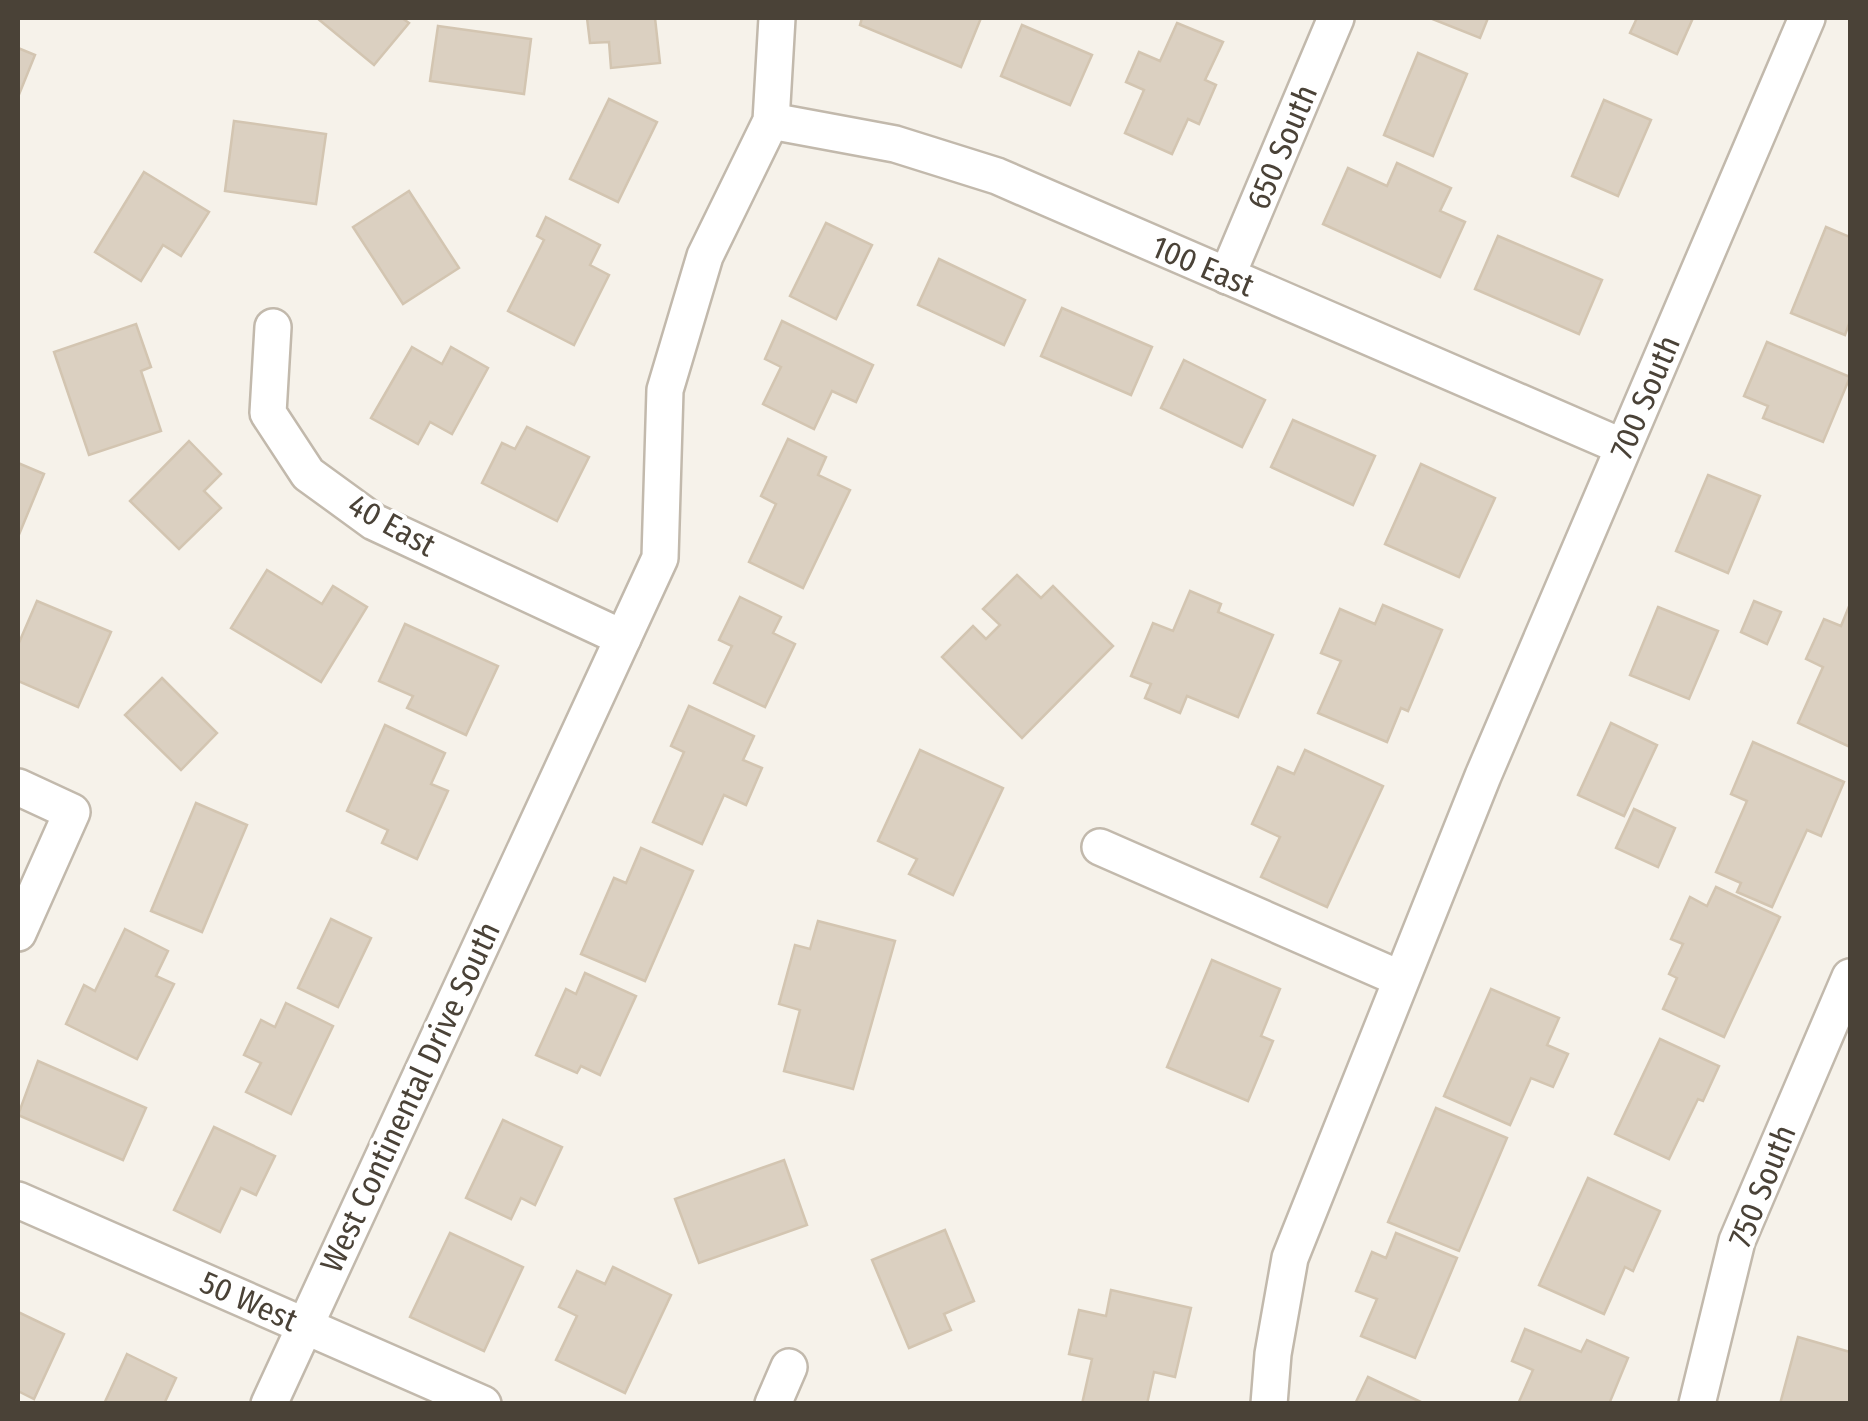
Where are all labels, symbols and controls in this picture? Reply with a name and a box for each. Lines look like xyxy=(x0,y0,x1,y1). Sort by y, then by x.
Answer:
street label: 650 South xyxy=(1239,79,1325,215)
street label: 100 East xyxy=(1146,227,1260,305)
street label: 700 South xyxy=(1602,330,1688,464)
street label: 40 East xyxy=(342,486,443,565)
street label: West Continental Drive South xyxy=(312,916,508,1278)
street label: 750 South xyxy=(1720,1119,1804,1253)
street label: 50 West xyxy=(194,1263,304,1339)

